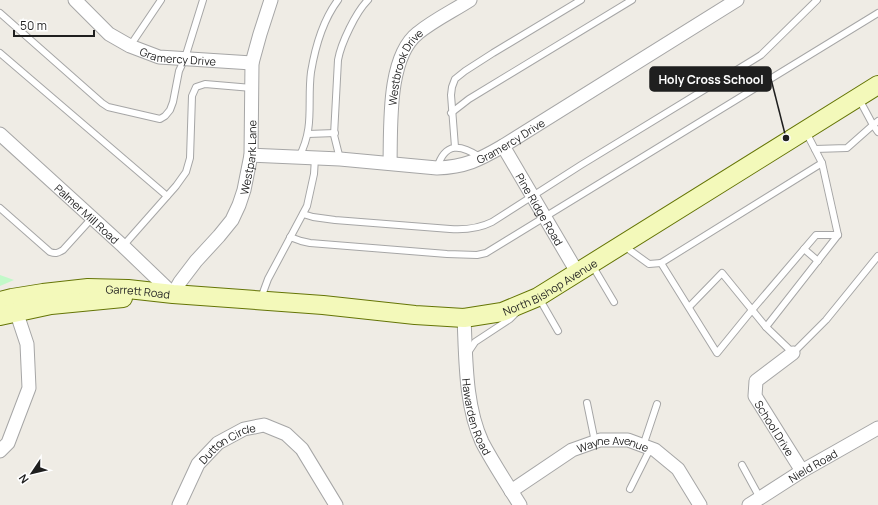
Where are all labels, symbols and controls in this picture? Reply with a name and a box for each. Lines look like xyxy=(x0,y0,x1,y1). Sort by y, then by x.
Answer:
scale bar xyxy=(14,12,94,38)
text: 50 m xyxy=(20,17,47,34)
street label: Westbrook Drive xyxy=(384,24,426,106)
street label: Gramercy Drive xyxy=(138,43,217,68)
callout: Holy Cross School xyxy=(650,67,771,91)
text: Holy Cross School xyxy=(658,71,764,88)
street label: Gramercy Drive xyxy=(474,114,548,167)
street label: Westpark Lane xyxy=(236,119,259,196)
street label: Pine Ridge Road xyxy=(513,170,567,248)
street label: Palmer Mill Road xyxy=(52,180,123,247)
street label: North Bishop Avenue xyxy=(500,254,600,318)
street label: Garrett Road xyxy=(105,281,171,301)
street label: Hawarden Road xyxy=(460,378,495,457)
street label: School Drive xyxy=(752,397,798,459)
street label: Dutton Circle xyxy=(195,419,257,467)
street label: Wayne Avenue xyxy=(575,433,652,455)
street label: Nield Road xyxy=(785,445,840,485)
north arrow xyxy=(12,453,52,493)
text: N xyxy=(15,471,32,487)

